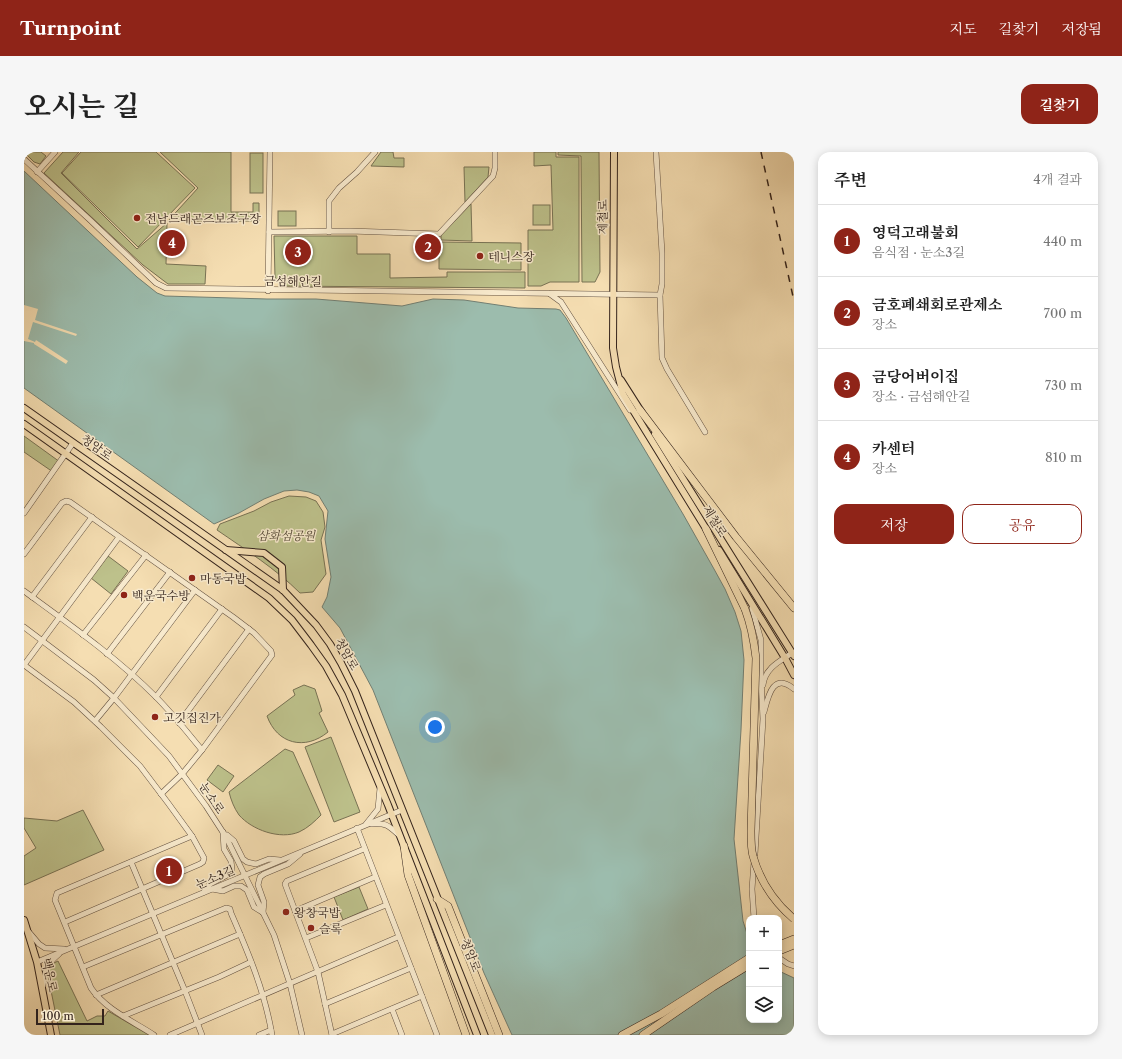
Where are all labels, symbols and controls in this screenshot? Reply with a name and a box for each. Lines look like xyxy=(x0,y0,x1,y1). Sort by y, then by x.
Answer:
text: Turnpoint xyxy=(20,17,121,40)
text: 지도 xyxy=(950,20,977,38)
text: 길찾기 xyxy=(999,20,1039,38)
text: 저장됨 xyxy=(1061,20,1102,38)
button: 길찾기 xyxy=(1021,84,1098,124)
text: 오시는 길 xyxy=(24,89,139,123)
text: 주변 xyxy=(834,170,867,190)
text: 4개 결과 xyxy=(1033,171,1082,187)
street label: 제철로 xyxy=(595,199,610,234)
place label: 전남드래곤즈보조구장 xyxy=(145,211,261,226)
marker: 전남드래곤즈보조구장 xyxy=(132,213,142,223)
text: 영덕고래불회 xyxy=(872,223,959,242)
pin: 4 xyxy=(159,228,185,258)
pin: 2 xyxy=(415,232,441,262)
text: 1 xyxy=(844,233,850,249)
text: 440 m xyxy=(1043,233,1082,249)
pin: 3 xyxy=(285,237,311,267)
text: 음식점 · 눈소3길 xyxy=(872,244,965,260)
place label: 테니스장 xyxy=(488,249,535,264)
marker: 테니스장 xyxy=(475,251,485,261)
street label: 금섬해안길 xyxy=(264,273,322,289)
text: 금호폐쇄회로관제소 xyxy=(872,295,1002,314)
text: 2 xyxy=(843,305,851,321)
text: 700 m xyxy=(1044,305,1082,321)
text: 장소 xyxy=(872,316,897,332)
text: 금당어버이집 xyxy=(872,367,959,386)
text: 3 xyxy=(843,377,851,393)
text: 730 m xyxy=(1045,377,1082,393)
text: 장소 · 금섬해안길 xyxy=(872,388,971,404)
street label: 청암로 xyxy=(78,431,116,463)
text: 카센터 xyxy=(872,439,915,458)
text: 4 xyxy=(843,449,851,465)
text: 810 m xyxy=(1045,449,1082,465)
text: 장소 xyxy=(872,460,897,476)
street label: 제철로 xyxy=(699,502,731,540)
button: 저장 xyxy=(834,504,954,544)
button: 공유 xyxy=(962,504,1082,544)
park label: 삼화섬공원 xyxy=(257,528,316,543)
place label: 마동국밥 xyxy=(200,571,247,586)
marker: 마동국밥 xyxy=(187,573,197,583)
place label: 백운국수방 xyxy=(132,588,190,603)
marker: 백운국수방 xyxy=(119,590,129,600)
street label: 청암로 xyxy=(332,635,362,673)
place label: 고깃집진가 xyxy=(163,710,221,725)
marker: 고깃집진가 xyxy=(150,712,160,722)
your location xyxy=(425,717,445,737)
street label: 눈소로 xyxy=(196,779,228,817)
pin: 1 xyxy=(156,856,182,886)
street label: 눈소3길 xyxy=(193,862,237,892)
place label: 왕창국밥 xyxy=(294,905,341,920)
marker: 왕창국밥 xyxy=(281,907,291,917)
map controls xyxy=(746,915,782,1023)
button: + xyxy=(746,915,782,951)
place label: 슬록 xyxy=(319,921,343,936)
marker: 슬록 xyxy=(306,923,316,933)
street label: 청암로 xyxy=(458,936,484,974)
button: − xyxy=(746,951,782,987)
street label: 백운로 xyxy=(39,956,61,994)
button: layers xyxy=(746,987,782,1023)
scale bar xyxy=(36,1007,104,1026)
text: 100 m xyxy=(42,1009,74,1023)

